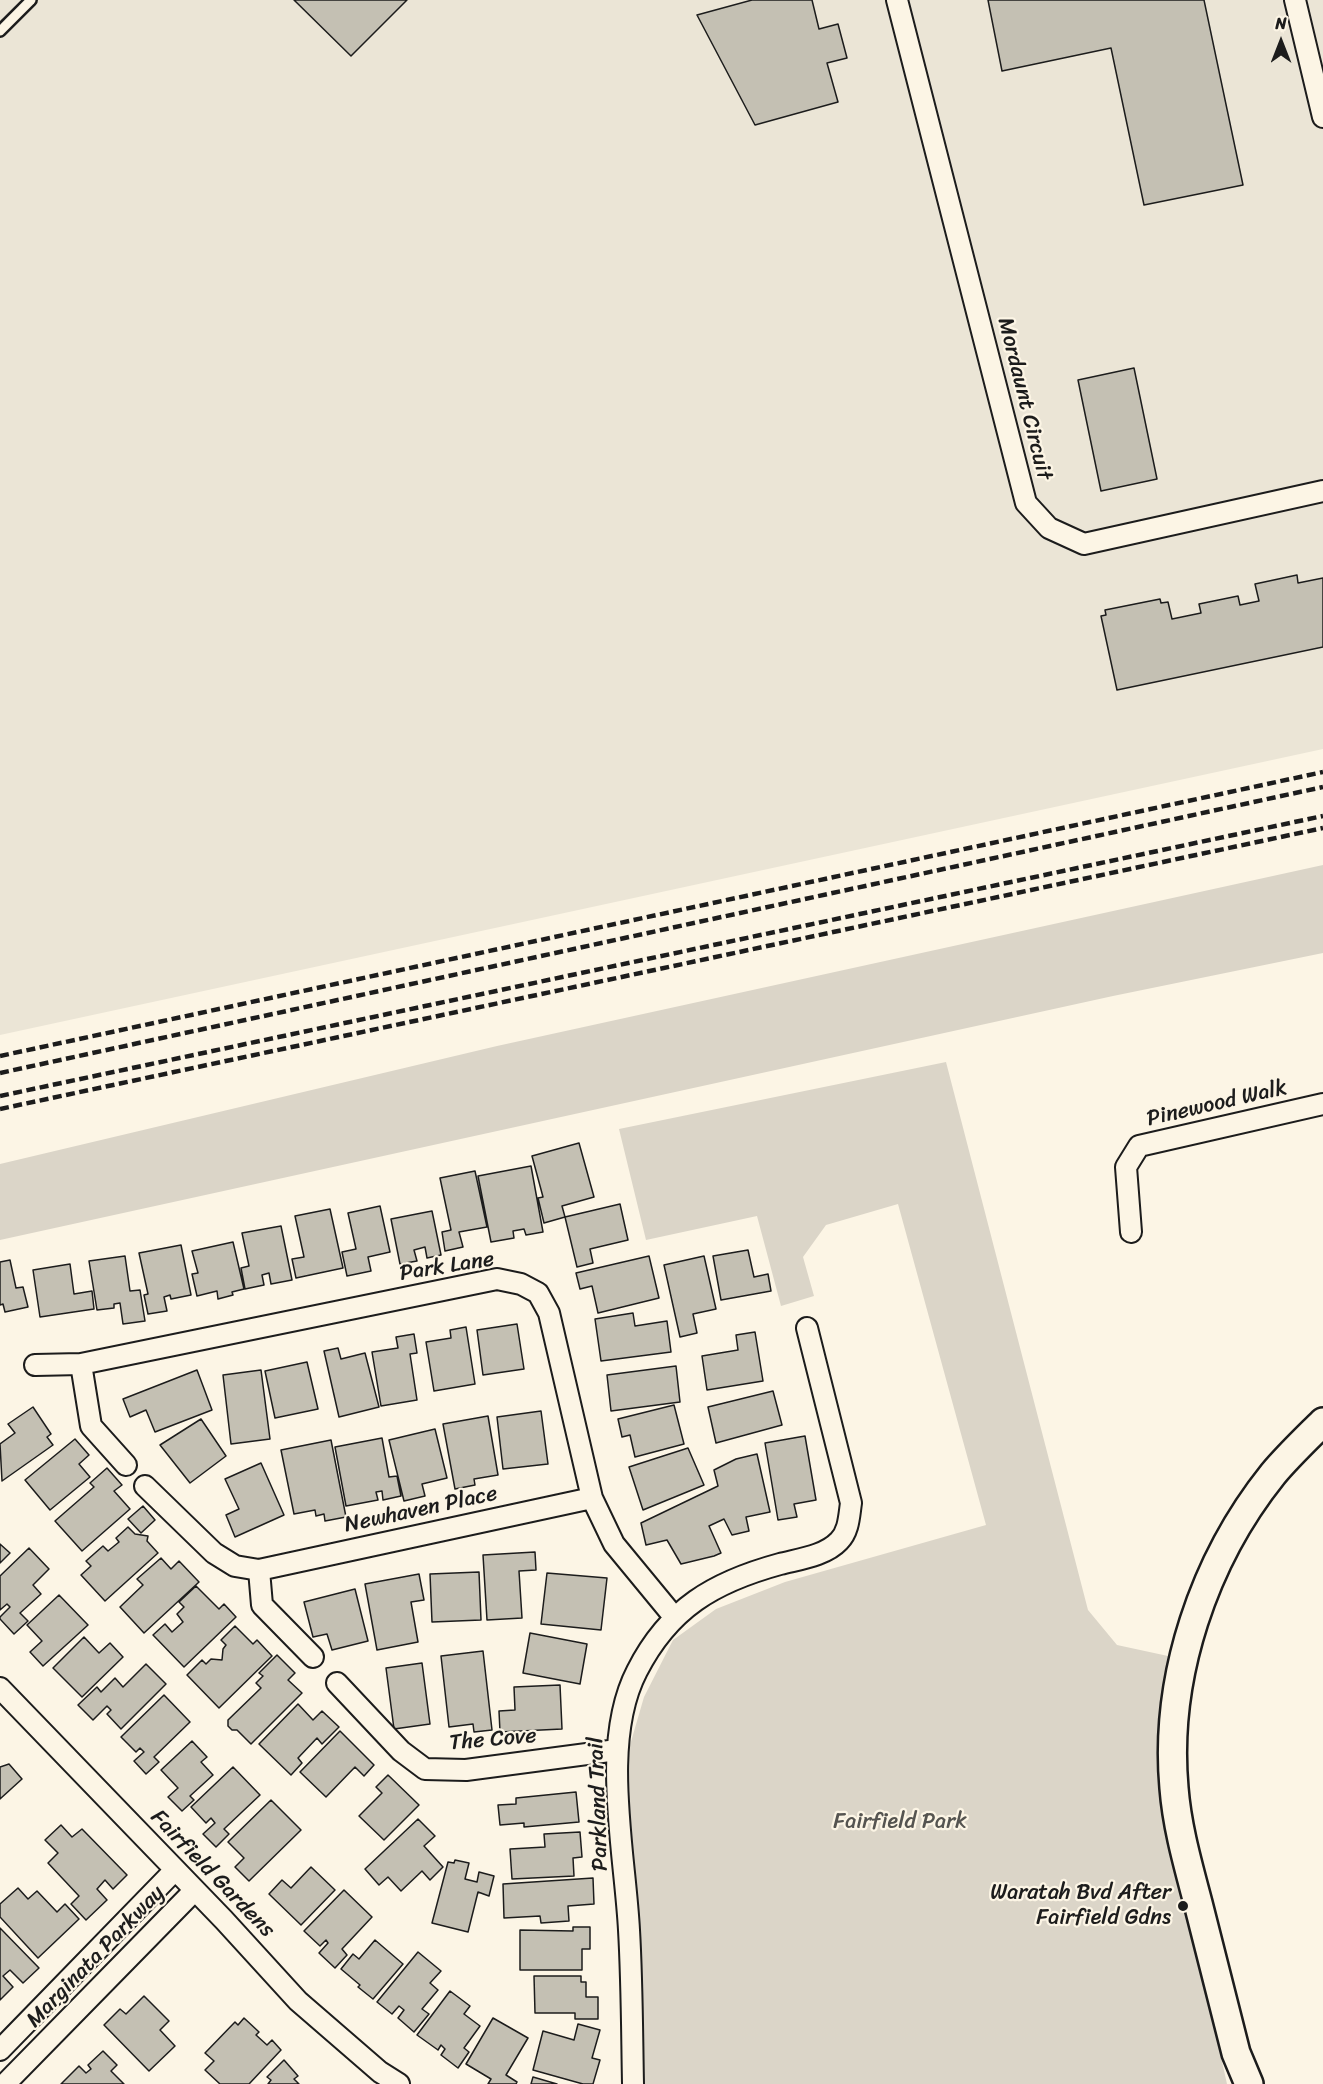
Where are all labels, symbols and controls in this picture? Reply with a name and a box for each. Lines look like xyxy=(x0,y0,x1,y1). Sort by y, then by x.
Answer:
text: N xyxy=(1275,9,1287,38)
north arrow xyxy=(1251,12,1311,72)
street label: Mordaunt Circuit xyxy=(991,315,1057,483)
street label: Pinewood Walk xyxy=(1144,1075,1290,1133)
street label: Park Lane xyxy=(398,1247,496,1287)
street label: Newhaven Place xyxy=(342,1481,500,1539)
street label: The Cove xyxy=(448,1723,538,1757)
street label: Parkland Trail xyxy=(583,1736,615,1872)
street label: Fairfield Gardens xyxy=(144,1805,280,1943)
park label: Fairfield Park xyxy=(833,1809,967,1835)
street label: Marginata Parkway xyxy=(21,1880,171,2034)
place label: Waratah Bvd After Fairfield Gdns xyxy=(990,1880,1171,1932)
marker: Waratah Bvd After Fairfield Gdns xyxy=(1176,1899,1190,1913)

